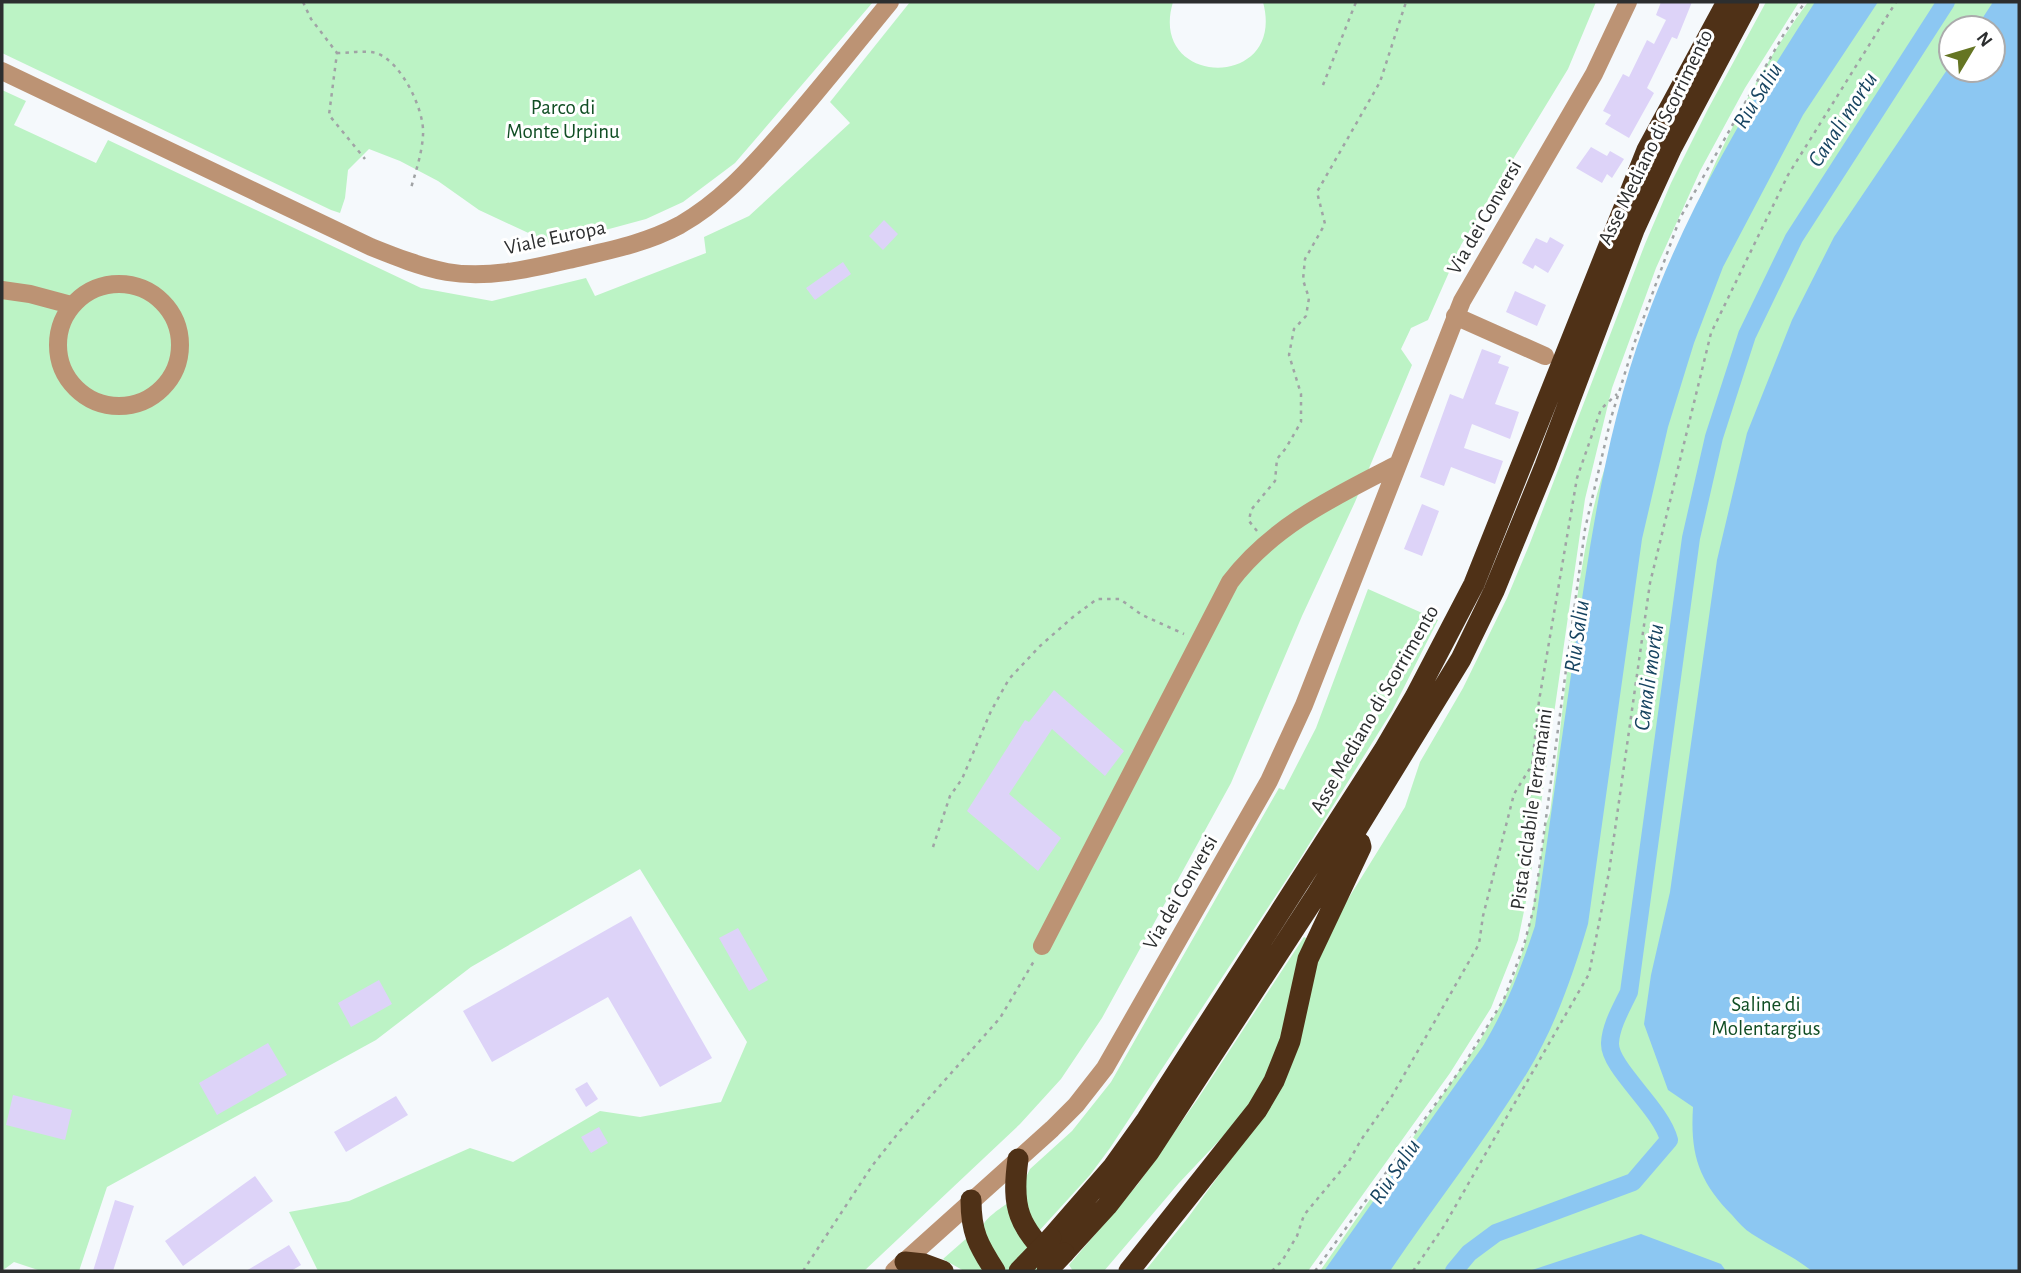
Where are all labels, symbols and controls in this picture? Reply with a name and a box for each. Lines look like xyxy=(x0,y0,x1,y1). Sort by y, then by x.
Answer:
north arrow xyxy=(1937,14,2007,84)
street label: Asse Mediano di Scorrimento xyxy=(1594,26,1717,248)
text: N xyxy=(1973,28,1996,51)
water label: Riu Saliu xyxy=(1729,59,1787,133)
water label: Canali mortu xyxy=(1804,68,1882,171)
park label: Parco di Monte Urpinu xyxy=(506,97,620,142)
street label: Via dei Conversi xyxy=(1443,157,1526,278)
street label: Viale Europa xyxy=(503,216,608,258)
water label: Riu Saliu xyxy=(1561,598,1594,674)
street label: Asse Mediano di Scorrimento xyxy=(1306,602,1443,817)
water label: Canali mortu xyxy=(1631,622,1668,732)
street label: Pista ciclabile Terramaini xyxy=(1507,707,1556,911)
street label: Via dei Conversi xyxy=(1139,832,1222,953)
park label: Saline di Molentargius xyxy=(1712,994,1820,1039)
water label: Riu Saliu xyxy=(1365,1135,1425,1209)

